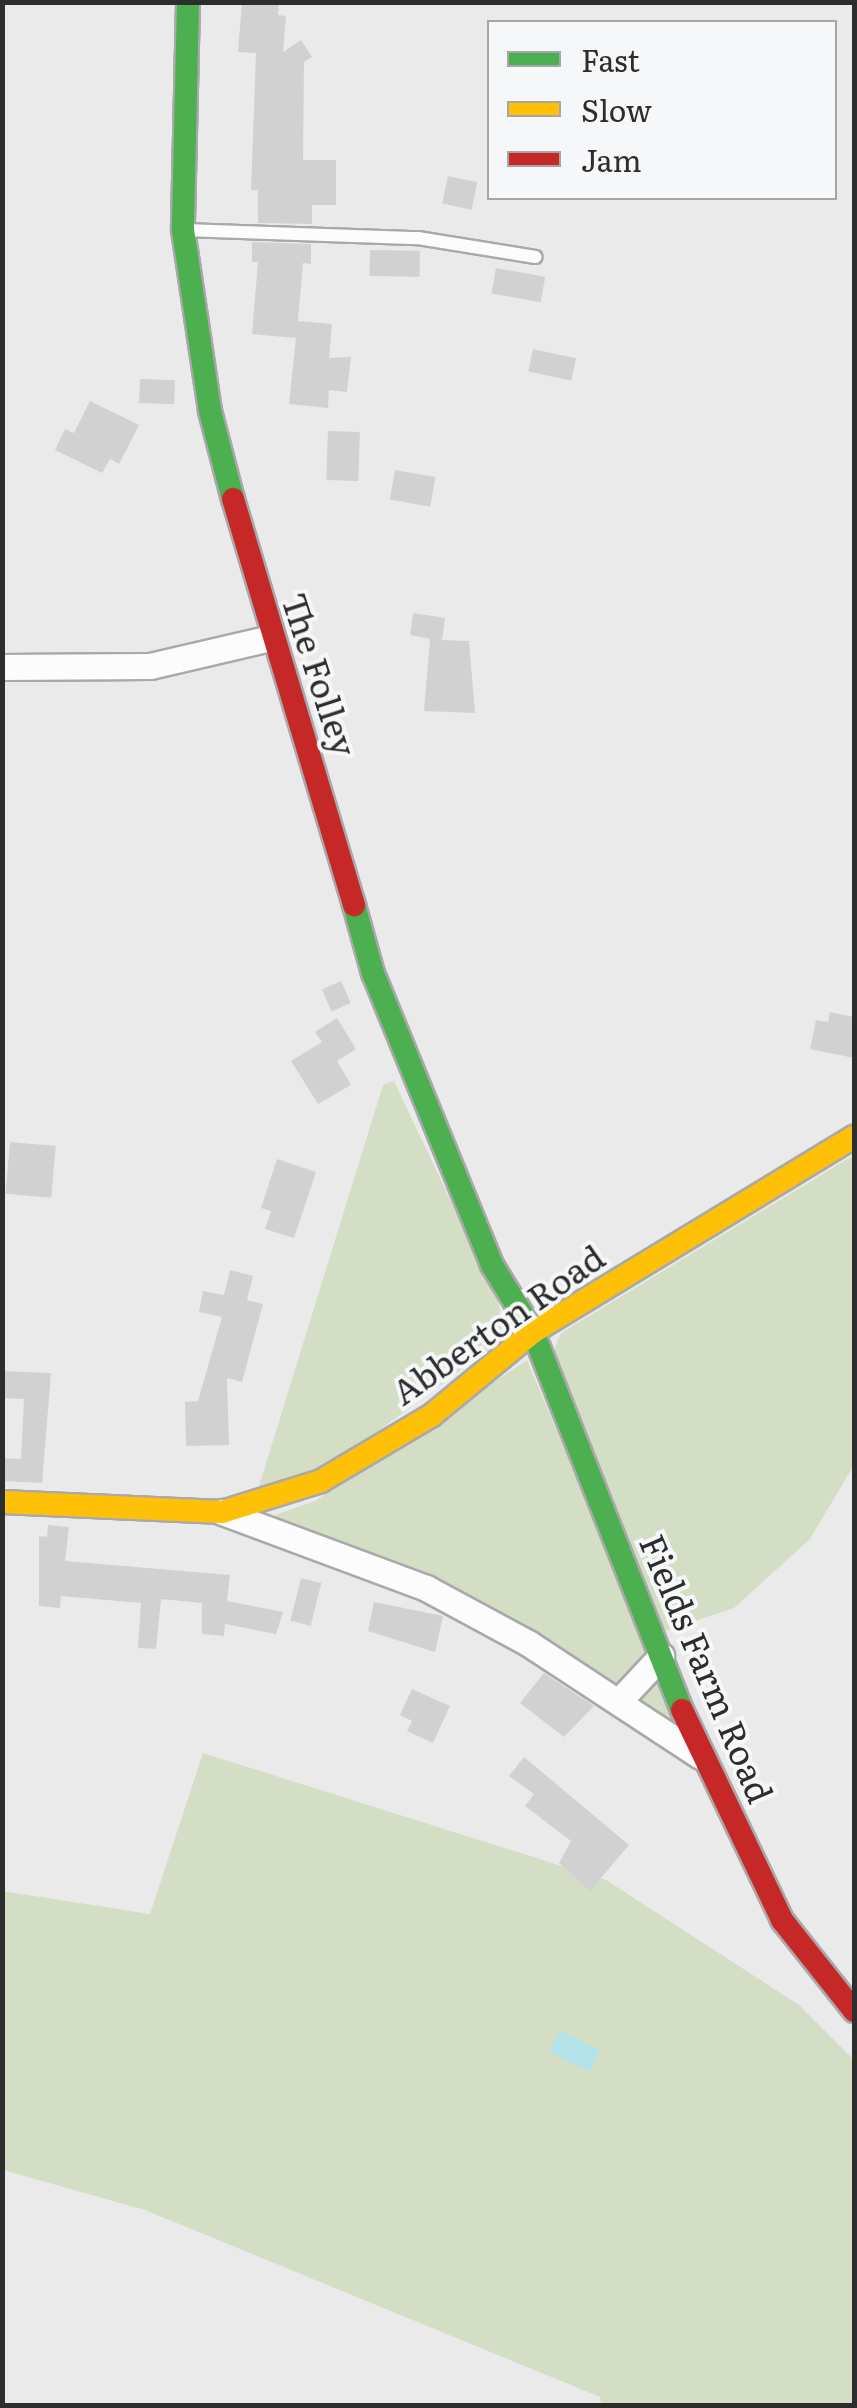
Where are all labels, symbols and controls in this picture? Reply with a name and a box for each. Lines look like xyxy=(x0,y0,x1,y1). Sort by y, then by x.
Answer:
legend xyxy=(487,20,837,200)
text: Fast xyxy=(581,37,640,81)
text: Slow xyxy=(581,87,652,131)
text: Jam xyxy=(581,137,641,181)
street label: The Folley xyxy=(275,587,367,761)
street label: Abberton Road xyxy=(383,1234,611,1412)
street label: Fields Farm Road xyxy=(633,1528,783,1808)

